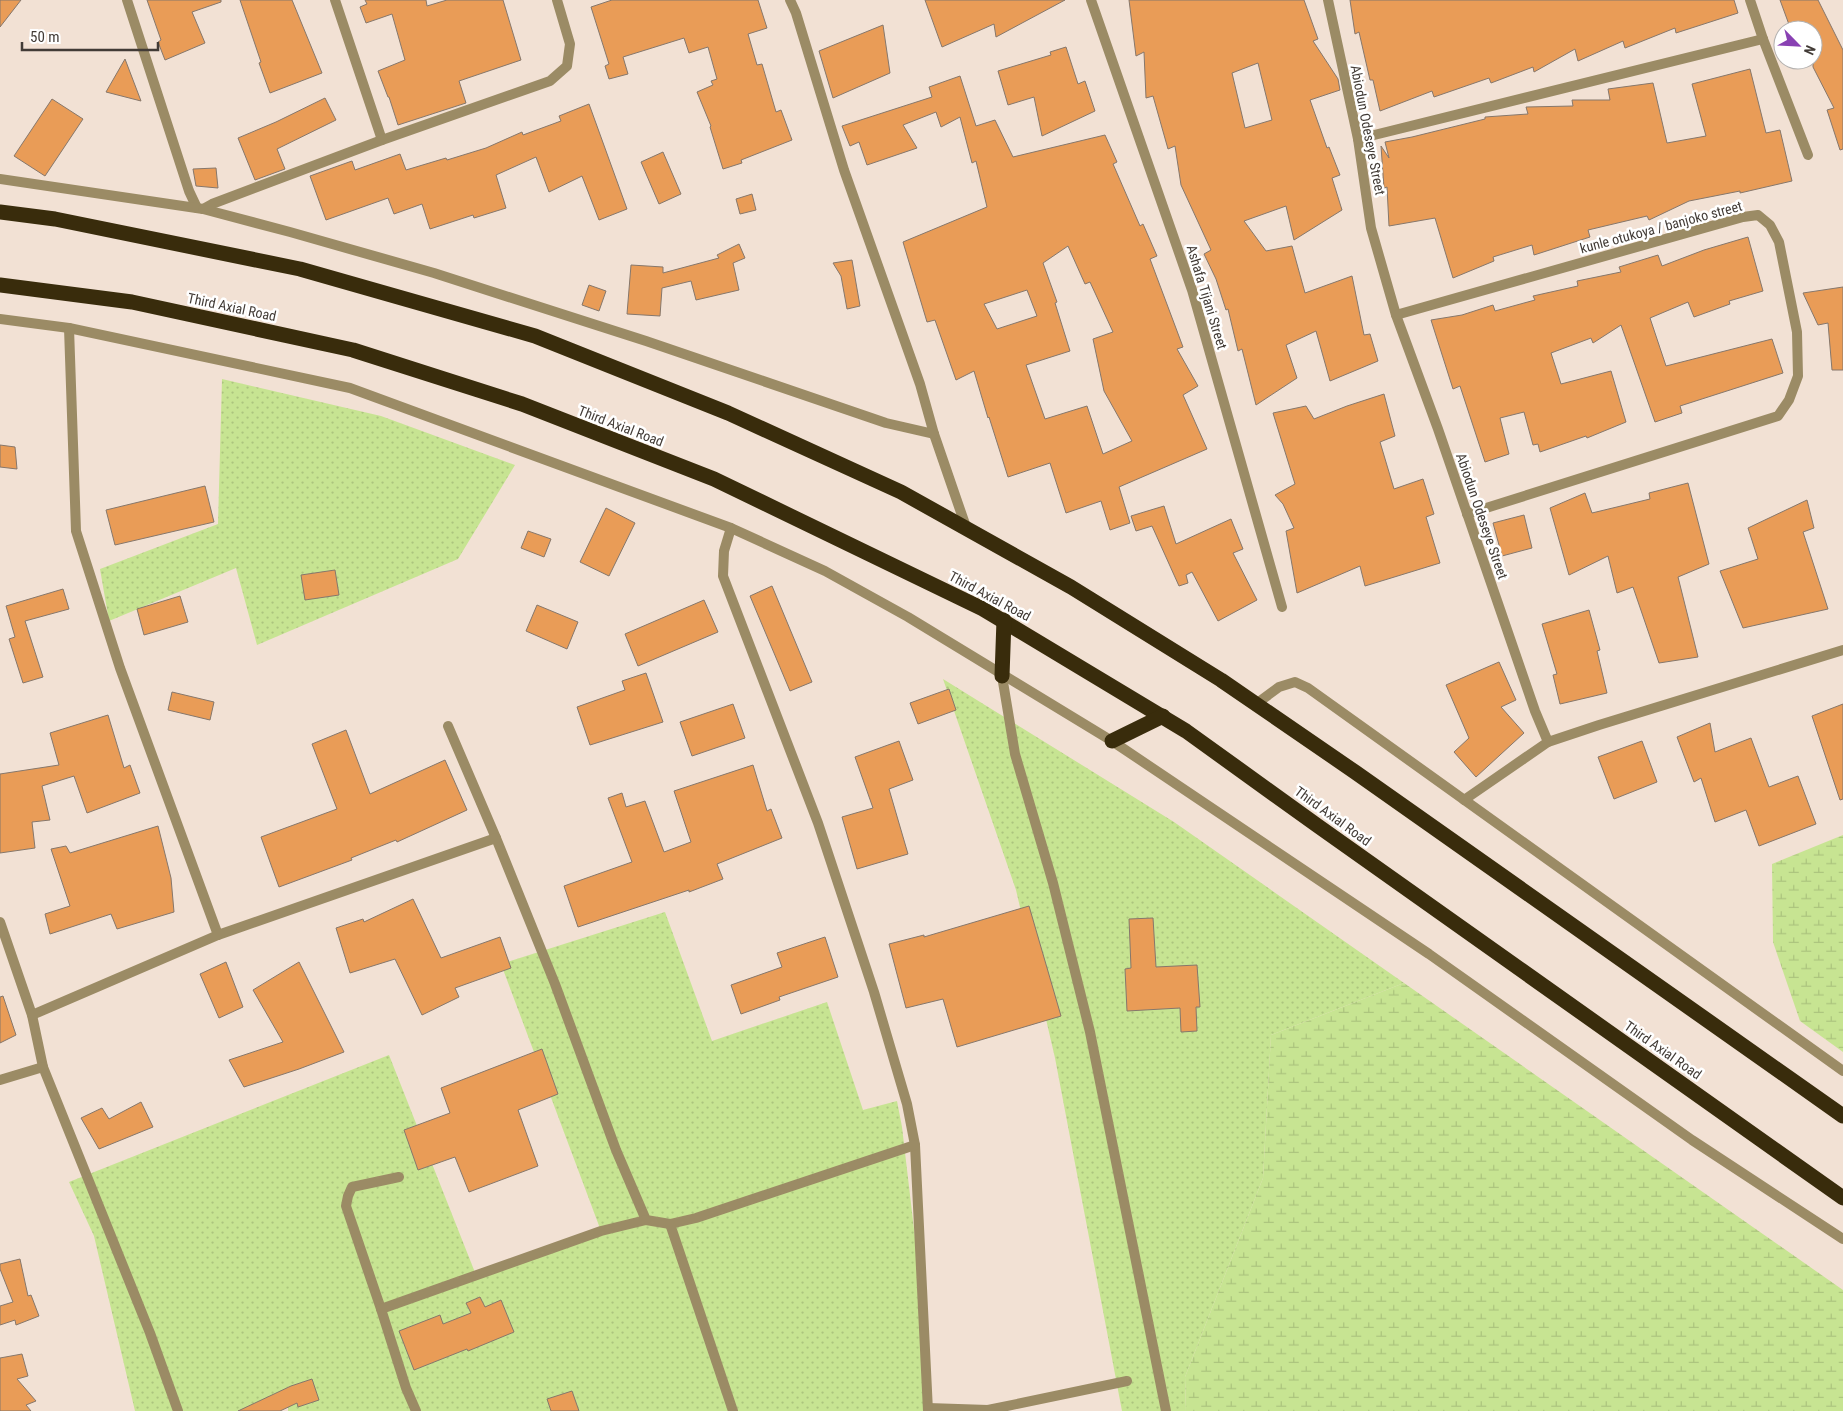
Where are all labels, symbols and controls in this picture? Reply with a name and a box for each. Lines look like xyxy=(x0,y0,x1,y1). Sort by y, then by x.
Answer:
scale bar xyxy=(22,20,159,52)
north arrow xyxy=(1773,20,1823,70)
text: 50 m xyxy=(30,28,60,46)
text: N xyxy=(1801,43,1819,57)
street label: Abiodun Odeseye Street xyxy=(1348,64,1388,196)
street label: kunle otukoya / banjoko street xyxy=(1578,198,1744,256)
street label: Ashafa Tijani Street xyxy=(1184,243,1230,351)
street label: Third Axial Road xyxy=(186,290,278,324)
street label: Third Axial Road xyxy=(576,402,666,450)
street label: Abiodun Odeseye Street xyxy=(1453,451,1511,581)
street label: Third Axial Road xyxy=(946,568,1034,624)
street label: Third Axial Road xyxy=(1292,783,1374,849)
street label: Third Axial Road xyxy=(1621,1018,1705,1082)

